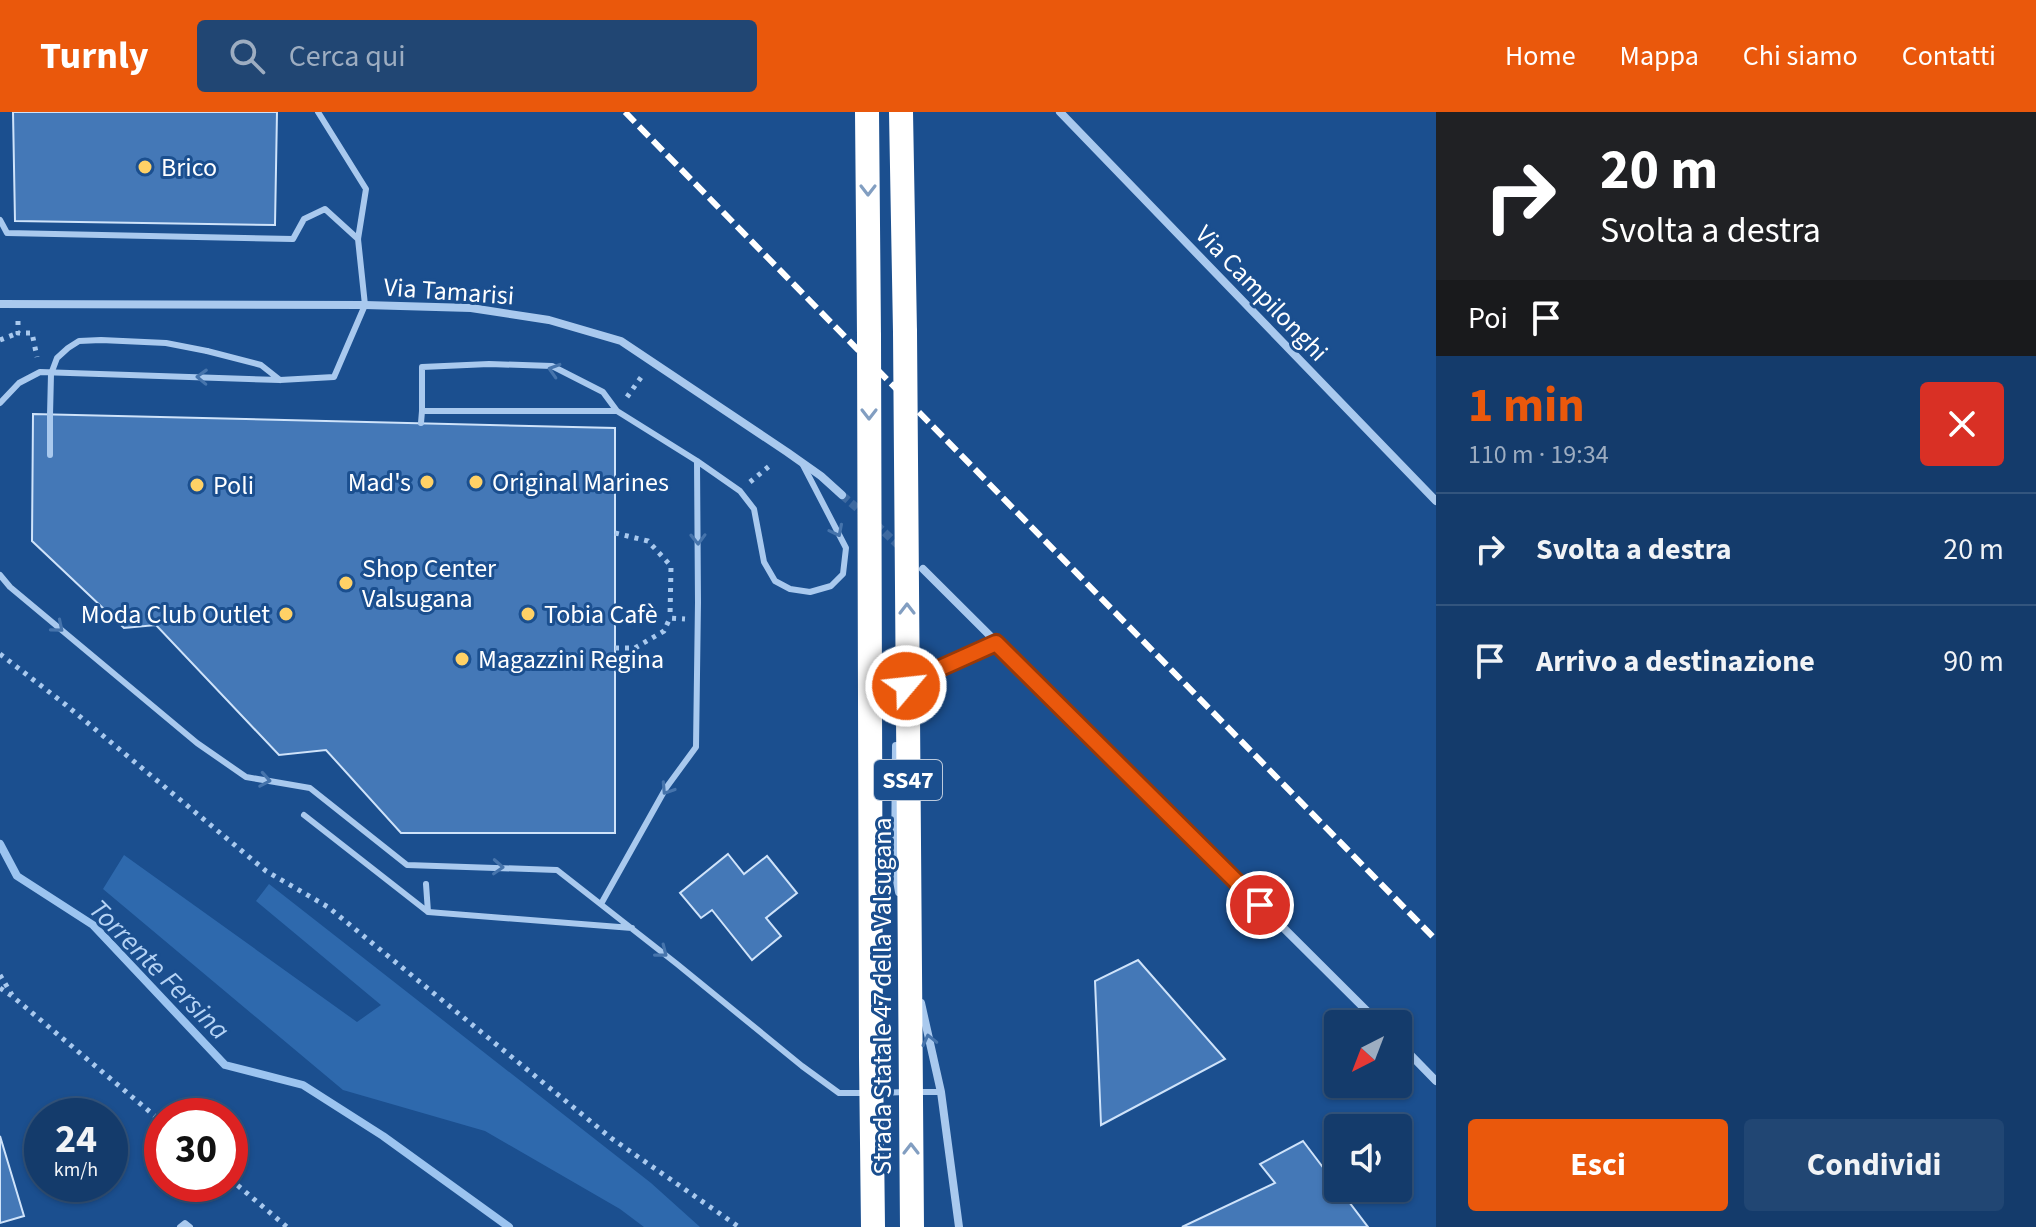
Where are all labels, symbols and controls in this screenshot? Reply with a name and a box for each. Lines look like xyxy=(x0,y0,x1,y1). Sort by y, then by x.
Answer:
search box xyxy=(197,20,757,92)
text: Turnly xyxy=(40,29,149,83)
icon: search xyxy=(225,34,269,78)
text: Cerca qui xyxy=(289,35,406,78)
text: Home xyxy=(1505,36,1576,76)
text: Mappa xyxy=(1620,36,1699,76)
text: Chi siamo xyxy=(1743,36,1858,76)
text: Contatti xyxy=(1902,36,1996,76)
text: 20 m xyxy=(1600,131,1718,210)
icon: right xyxy=(1468,144,1572,248)
place label: Brico xyxy=(161,149,217,186)
marker: Brico xyxy=(136,158,154,176)
one-way arrow xyxy=(859,184,877,197)
text: Svolta a destra xyxy=(1600,205,1821,256)
street label: Via Campilonghi xyxy=(1187,217,1336,370)
street label: Via Tamarisi xyxy=(383,268,515,315)
icon: arrive xyxy=(1524,296,1568,340)
text: Poi xyxy=(1468,297,1508,340)
one-way arrow xyxy=(548,363,561,379)
one-way arrow xyxy=(195,369,208,386)
text: 1 min xyxy=(1468,372,1585,440)
button: close xyxy=(1920,382,2004,466)
one-way arrow xyxy=(860,408,878,421)
text: 110 m · 19:34 xyxy=(1468,436,1609,473)
place label: Mad's xyxy=(348,464,411,501)
place label: Original Marines xyxy=(492,464,669,501)
place label: Poli xyxy=(213,467,254,504)
marker: Mad's xyxy=(418,473,436,491)
marker: Original Marines xyxy=(467,473,485,491)
marker: Poli xyxy=(188,476,206,494)
one-way arrow xyxy=(827,523,843,538)
icon: right xyxy=(1468,527,1512,571)
text: Svolta a destra xyxy=(1536,528,1732,571)
text: 20 m xyxy=(1943,528,2004,571)
one-way arrow xyxy=(689,533,706,546)
place label: Shop Center Valsugana xyxy=(362,550,497,617)
marker: Shop Center Valsugana xyxy=(337,574,355,592)
place label: Moda Club Outlet xyxy=(81,596,270,633)
place label: Tobia Cafè xyxy=(544,596,658,633)
one-way arrow xyxy=(898,602,916,615)
marker: Moda Club Outlet xyxy=(277,605,295,623)
marker: Tobia Cafè xyxy=(519,605,537,623)
one-way arrow xyxy=(48,617,63,632)
icon: arrive xyxy=(1468,639,1512,683)
text: Arrivo a destinazione xyxy=(1536,640,1815,683)
text: 90 m xyxy=(1943,640,2004,683)
place label: Magazzini Regina xyxy=(478,641,664,678)
position arrow xyxy=(864,644,948,728)
marker: Magazzini Regina xyxy=(453,650,471,668)
road number: SS47 xyxy=(874,760,942,800)
one-way arrow xyxy=(258,771,272,788)
one-way arrow xyxy=(661,780,676,795)
street label: Strada Statale 47 della Valsugana xyxy=(864,817,901,1175)
one-way arrow xyxy=(492,858,505,875)
pin xyxy=(1226,871,1294,939)
icon: arrive xyxy=(1238,883,1282,927)
water label: Torrente Fersina xyxy=(80,890,239,1049)
one-way arrow xyxy=(653,942,667,957)
north arrow xyxy=(1324,1010,1412,1098)
map controls xyxy=(1324,1010,1412,1202)
one-way arrow xyxy=(921,1033,938,1047)
speed limit sign: 30 xyxy=(144,1098,248,1202)
text: 24 xyxy=(55,1111,97,1168)
button: sound xyxy=(1324,1114,1412,1202)
button: Esci xyxy=(1468,1119,1728,1211)
button: Condividi xyxy=(1744,1119,2004,1211)
one-way arrow xyxy=(902,1142,920,1155)
text: km/h xyxy=(54,1156,98,1184)

